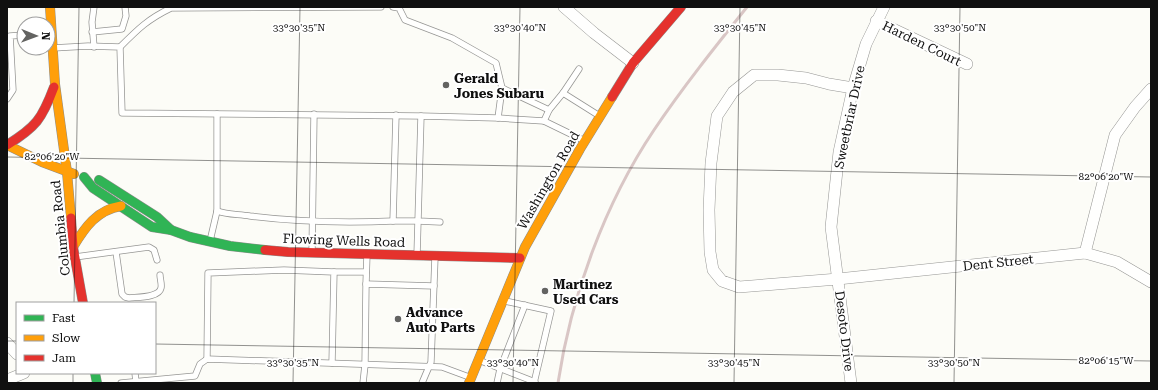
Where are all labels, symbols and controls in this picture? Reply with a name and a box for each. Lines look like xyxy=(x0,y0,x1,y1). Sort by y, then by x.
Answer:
north arrow xyxy=(16,16,56,56)
street label: Harden Court xyxy=(880,18,964,69)
text: 33°30'35"N xyxy=(273,22,325,33)
text: 33°30'40"N xyxy=(494,22,546,33)
text: 33°30'45"N xyxy=(714,22,766,33)
text: 33°30'50"N xyxy=(934,22,986,33)
text: N xyxy=(39,32,52,41)
street label: Sweetbriar Drive xyxy=(831,64,868,170)
place label: Gerald Jones Subaru xyxy=(454,71,544,101)
marker: Gerald Jones Subaru xyxy=(441,80,451,90)
street label: Washington Road xyxy=(514,128,583,232)
text: 82°06'20"W xyxy=(25,151,80,162)
text: 82°06'20"W xyxy=(1079,171,1134,182)
street label: Columbia Road xyxy=(48,179,73,276)
street label: Flowing Wells Road xyxy=(282,231,406,250)
street label: Dent Street xyxy=(962,251,1034,274)
place label: Martinez Used Cars xyxy=(553,277,619,307)
marker: Martinez Used Cars xyxy=(540,286,550,296)
street label: Desoto Drive xyxy=(832,290,857,372)
legend xyxy=(16,302,156,374)
place label: Advance Auto Parts xyxy=(406,305,475,335)
text: Fast xyxy=(52,311,76,325)
marker: Advance Auto Parts xyxy=(393,314,403,324)
text: Slow xyxy=(52,331,80,345)
text: Jam xyxy=(52,351,76,365)
text: 82°06'15"W xyxy=(1079,355,1134,366)
text: 33°30'35"N xyxy=(267,357,319,368)
text: 33°30'40"N xyxy=(487,357,539,368)
text: 33°30'45"N xyxy=(708,357,760,368)
text: 33°30'50"N xyxy=(928,357,980,368)

